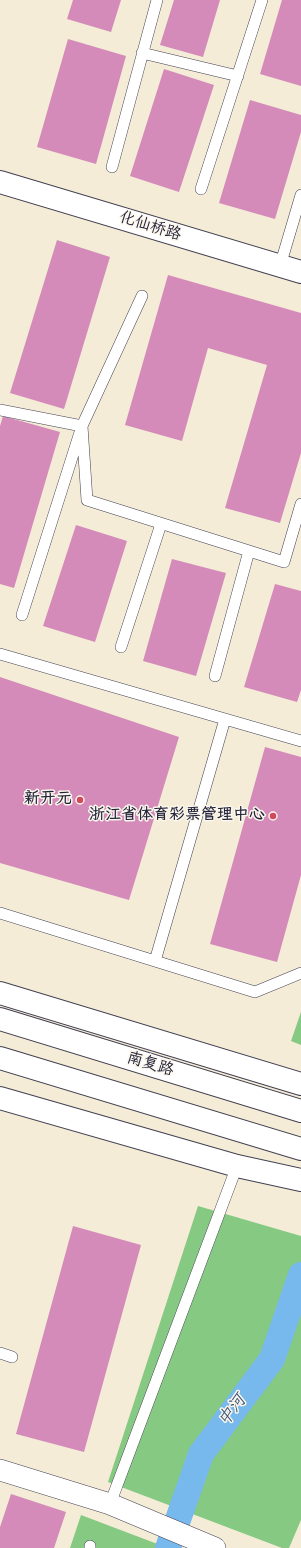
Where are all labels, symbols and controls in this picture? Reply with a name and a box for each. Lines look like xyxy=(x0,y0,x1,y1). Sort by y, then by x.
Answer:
street label: 化仙桥路 xyxy=(117,208,183,246)
place label: 新开元 xyxy=(24,790,72,810)
marker: 新开元 xyxy=(75,795,85,805)
place label: 浙江省体育彩票管理中心 xyxy=(89,806,265,826)
marker: 浙江省体育彩票管理中心 xyxy=(268,811,278,821)
street label: 南复路 xyxy=(124,1049,176,1081)
water label: 中河 xyxy=(215,1391,251,1431)

